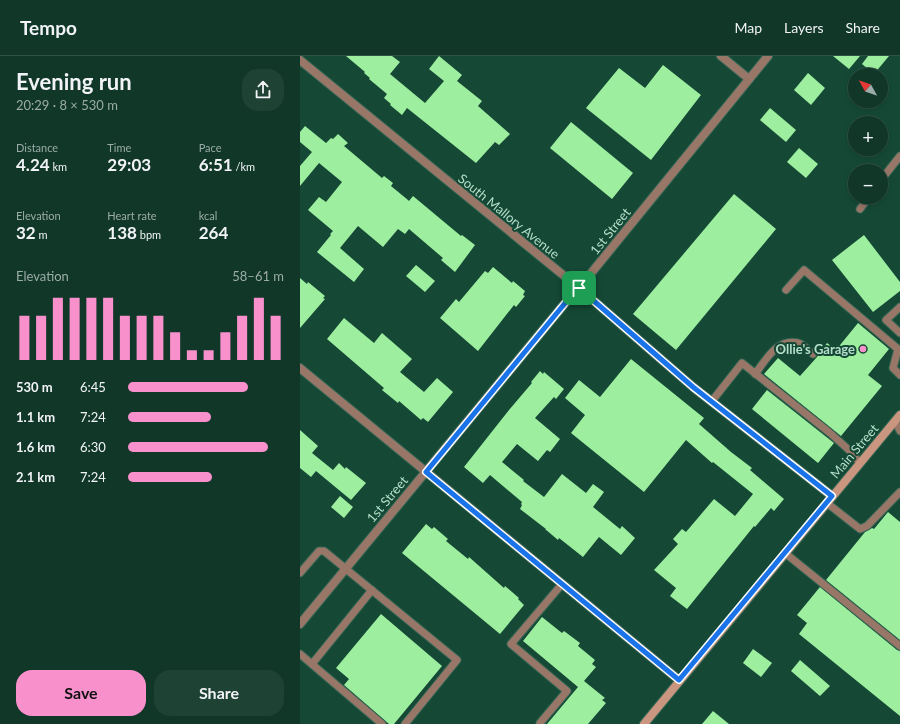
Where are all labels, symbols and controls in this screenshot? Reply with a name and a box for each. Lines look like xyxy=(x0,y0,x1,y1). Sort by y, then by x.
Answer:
text: Tempo xyxy=(20,16,77,39)
text: Map xyxy=(734,19,762,36)
text: Layers xyxy=(784,19,824,36)
text: Share xyxy=(846,19,880,36)
text: Evening run xyxy=(16,68,132,95)
north arrow xyxy=(848,68,888,108)
map controls xyxy=(848,68,888,204)
button: share xyxy=(242,69,284,111)
text: 20:29 · 8 × 530 m xyxy=(16,97,118,113)
button: + xyxy=(848,116,888,156)
text: Distance xyxy=(16,141,58,154)
text: Time xyxy=(107,141,131,154)
text: Pace xyxy=(199,141,222,154)
text: 4.24 xyxy=(16,154,50,175)
text: 29:03 xyxy=(107,154,151,175)
text: 6:51 xyxy=(199,154,233,175)
text: km xyxy=(50,160,67,173)
text: /km xyxy=(233,160,255,173)
button: − xyxy=(848,164,888,204)
street label: South Mallory Avenue xyxy=(455,170,563,262)
street label: 1st Street xyxy=(586,204,634,258)
text: Elevation xyxy=(16,209,61,222)
text: Heart rate xyxy=(107,209,157,222)
text: kcal xyxy=(199,209,217,222)
text: 32 xyxy=(16,222,36,243)
text: 138 xyxy=(107,222,137,243)
text: 264 xyxy=(199,222,228,243)
text: m xyxy=(36,228,48,241)
text: bpm xyxy=(137,228,161,241)
text: Elevation xyxy=(16,268,69,284)
text: 58–61 m xyxy=(232,268,284,284)
pin xyxy=(562,271,596,305)
icon: arrive xyxy=(568,277,590,299)
place label: Ollie's Garage xyxy=(776,341,855,357)
marker: Ollie's Garage xyxy=(858,344,868,354)
text: 530 m xyxy=(16,379,53,395)
text: 6:45 xyxy=(80,379,106,395)
text: 1.1 km xyxy=(16,409,55,425)
text: 7:24 xyxy=(80,409,106,425)
street label: Main Street xyxy=(827,420,882,482)
text: 1.6 km xyxy=(16,439,55,455)
text: 6:30 xyxy=(80,439,106,455)
text: 2.1 km xyxy=(16,469,55,485)
text: 7:24 xyxy=(80,469,106,485)
street label: 1st Street xyxy=(363,472,411,525)
button: Save xyxy=(16,670,146,716)
button: Share xyxy=(154,670,284,716)

